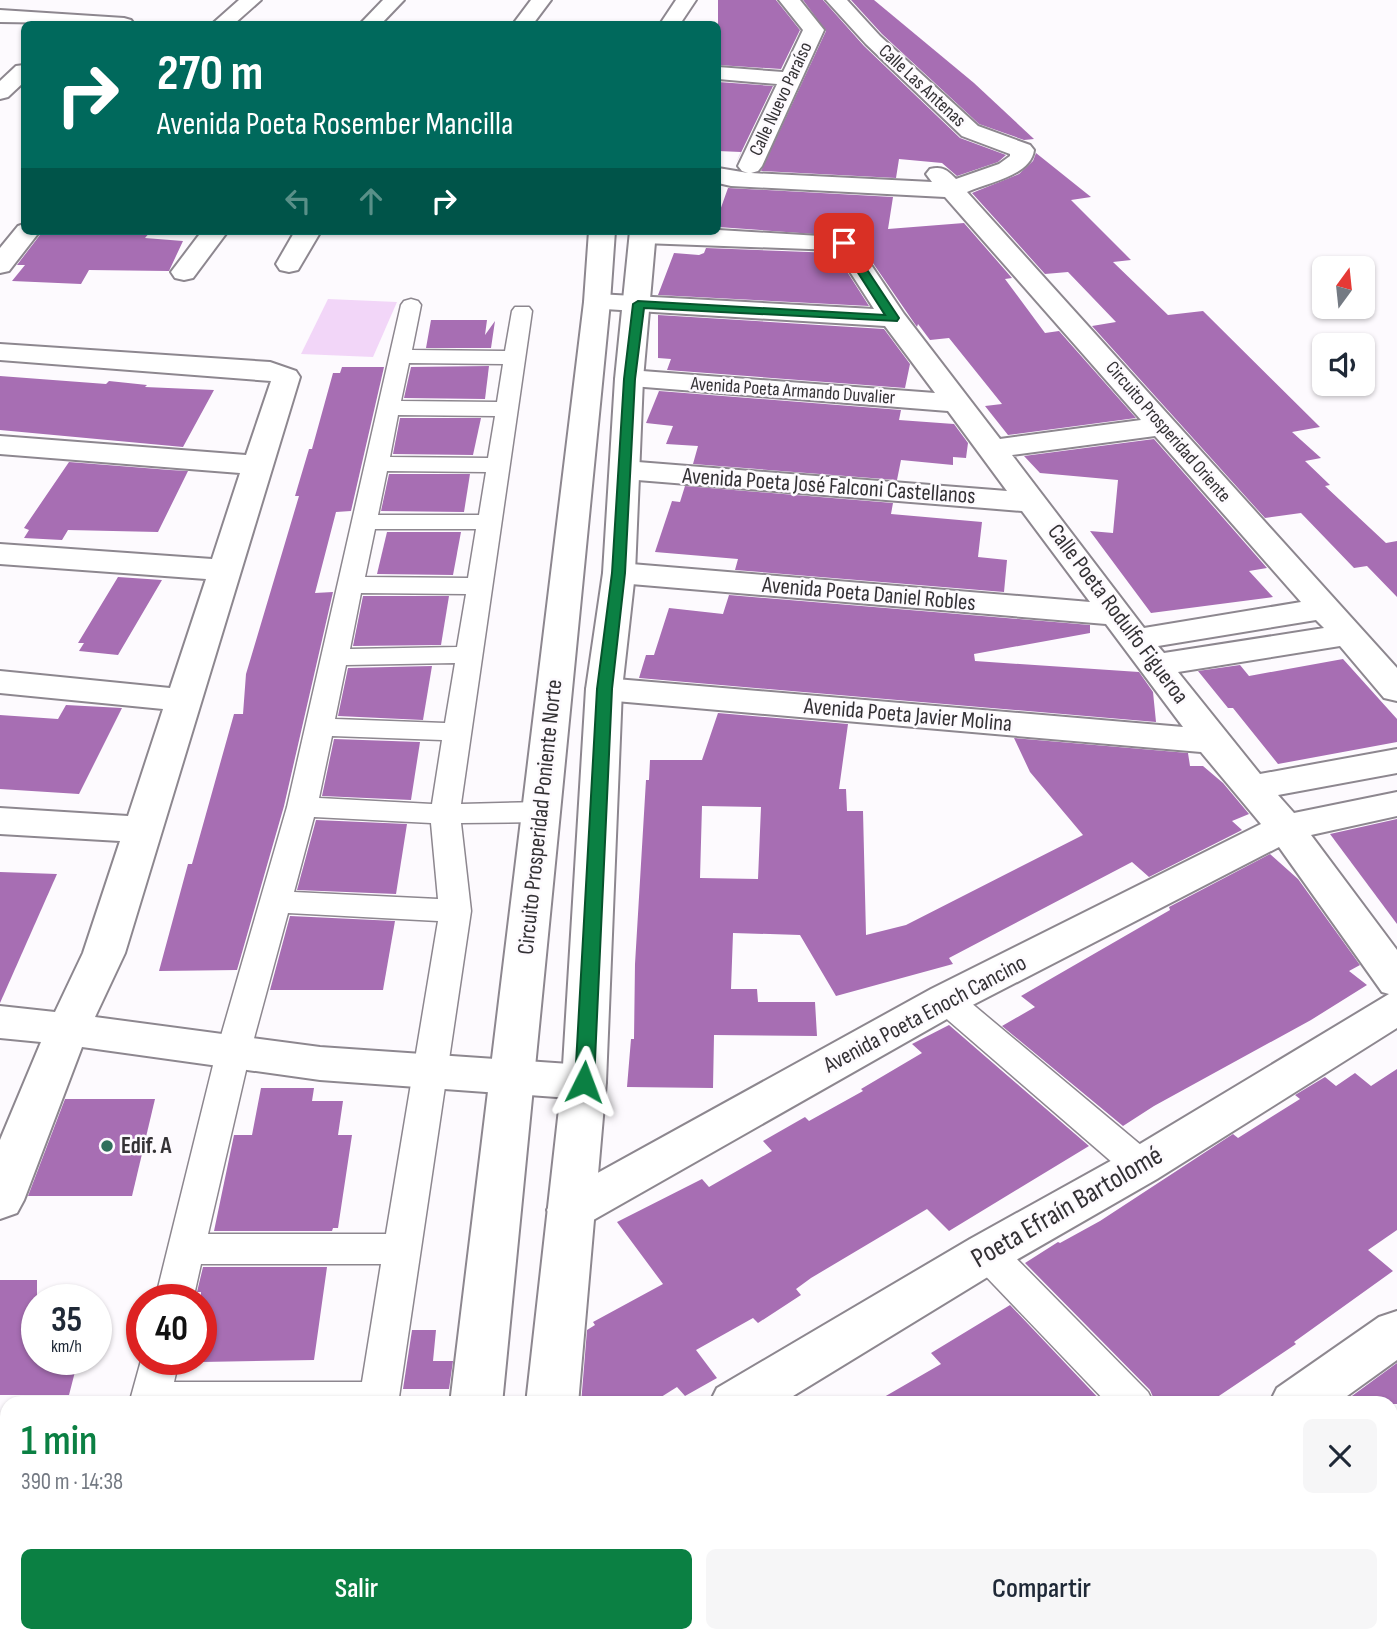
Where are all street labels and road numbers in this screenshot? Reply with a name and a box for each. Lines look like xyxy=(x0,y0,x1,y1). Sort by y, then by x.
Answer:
street label: Calle Nuevo Paraíso xyxy=(745,38,817,160)
street label: Calle Las Antenas xyxy=(874,40,970,132)
street label: Circuito Prosperidad Oriente xyxy=(1100,357,1236,507)
street label: Avenida Poeta Armando Duvalier xyxy=(689,372,897,410)
street label: Avenida Poeta José Falconi Castellanos xyxy=(680,462,977,510)
street label: Calle Poeta Rodulfo Figueroa xyxy=(1041,519,1195,709)
street label: Avenida Poeta Daniel Robles xyxy=(760,571,977,617)
street label: Circuito Prosperidad Poniente Norte xyxy=(512,678,568,956)
street label: Avenida Poeta Javier Molina xyxy=(802,692,1013,738)
street label: Avenida Poeta Enoch Cancino xyxy=(818,949,1031,1080)
street label: Poeta Efraín Bartolomé xyxy=(965,1139,1169,1275)

